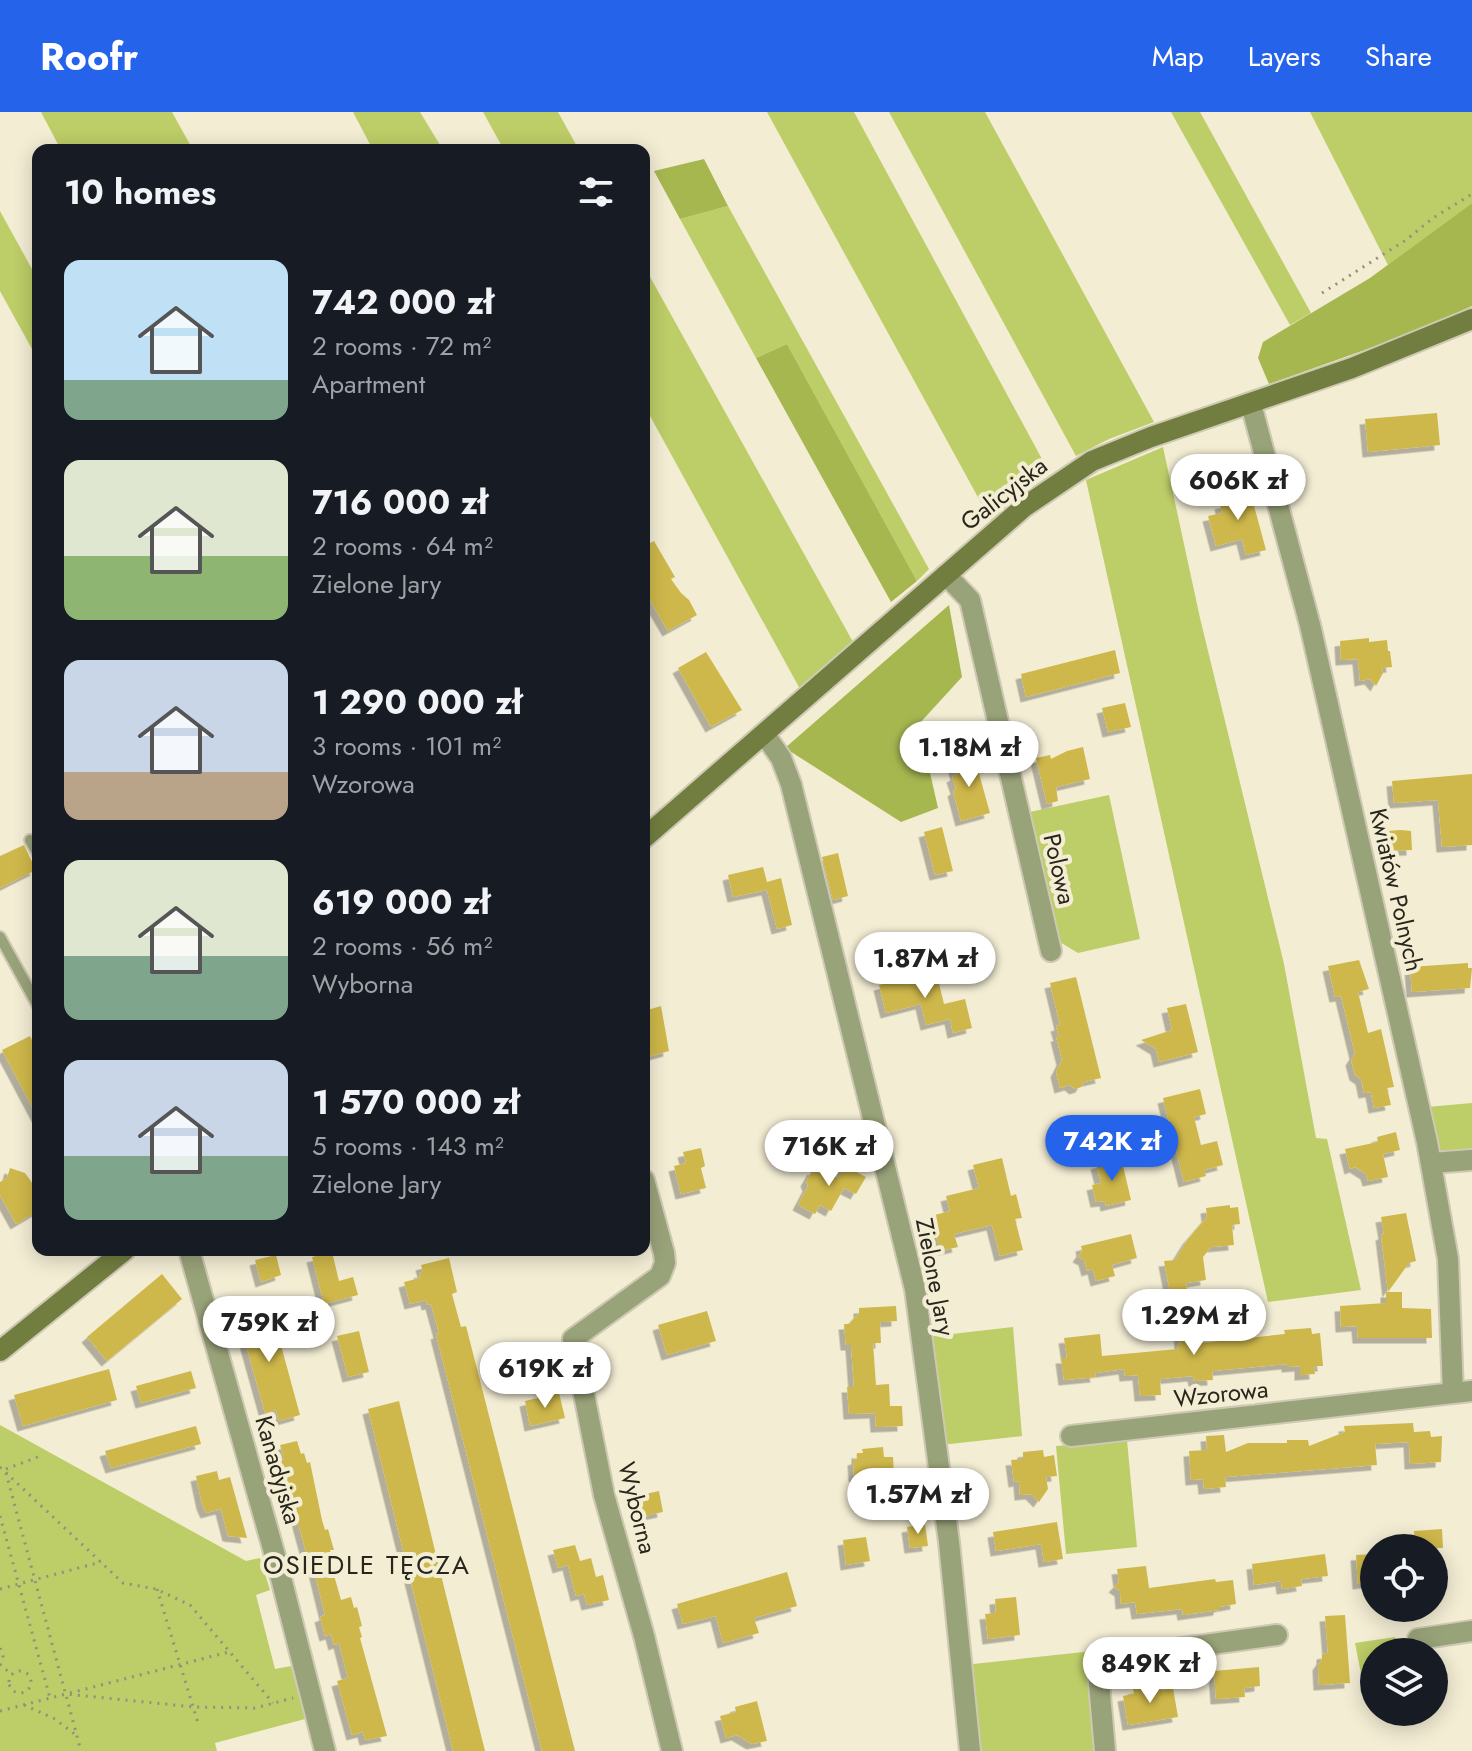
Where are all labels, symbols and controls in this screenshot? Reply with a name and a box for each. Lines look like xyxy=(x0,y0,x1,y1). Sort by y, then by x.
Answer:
text: Roofr xyxy=(40,29,138,84)
text: Map xyxy=(1152,36,1204,77)
text: Layers xyxy=(1248,36,1321,77)
text: Share xyxy=(1365,36,1432,77)
text: 10 homes xyxy=(64,168,216,217)
icon: filters xyxy=(574,170,618,214)
text: 742 000 zł xyxy=(312,278,493,327)
icon: home xyxy=(128,292,224,388)
text: 2 rooms · 72 m² xyxy=(312,327,491,365)
text: Apartment xyxy=(312,365,425,403)
street label: Galicyjska xyxy=(953,449,1055,539)
pin: 606K zł xyxy=(1164,454,1312,522)
text: 606K zł xyxy=(1189,461,1287,499)
text: 716 000 zł xyxy=(312,478,487,527)
icon: home xyxy=(128,492,224,588)
text: 2 rooms · 64 m² xyxy=(312,527,493,565)
text: Zielone Jary xyxy=(312,565,441,603)
text: 1 290 000 zł xyxy=(312,678,522,727)
icon: home xyxy=(128,692,224,788)
pin: 1.18M zł xyxy=(886,721,1052,789)
text: 3 rooms · 101 m² xyxy=(312,727,501,765)
text: 1.18M zł xyxy=(918,728,1020,766)
text: Wzorowa xyxy=(312,765,415,803)
street label: Kwiatów Polnych xyxy=(1361,805,1432,975)
street label: Polowa xyxy=(1034,830,1085,908)
text: 619 000 zł xyxy=(312,878,490,927)
icon: home xyxy=(128,892,224,988)
text: 2 rooms · 56 m² xyxy=(312,927,492,965)
pin: 1.87M zł xyxy=(842,932,1008,1000)
text: 1.87M zł xyxy=(873,939,977,977)
text: Wyborna xyxy=(312,965,413,1003)
text: 1 570 000 zł xyxy=(312,1078,519,1127)
icon: home xyxy=(128,1092,224,1188)
pin: 742K zł xyxy=(1038,1115,1186,1183)
pin: 716K zł xyxy=(755,1120,903,1188)
text: 742K zł xyxy=(1063,1122,1161,1160)
text: 5 rooms · 143 m² xyxy=(312,1127,504,1165)
text: 716K zł xyxy=(783,1127,875,1165)
text: Zielone Jary xyxy=(312,1165,441,1203)
street label: Zielone Jary xyxy=(907,1215,964,1339)
pin: 1.29M zł xyxy=(1111,1289,1277,1357)
pin: 759K zł xyxy=(195,1296,343,1364)
text: 1.29M zł xyxy=(1140,1296,1248,1334)
text: 759K zł xyxy=(221,1303,317,1341)
pin: 619K zł xyxy=(471,1342,619,1410)
text: 619K zł xyxy=(498,1349,592,1387)
street label: Wzorowa xyxy=(1172,1371,1270,1416)
street label: Kanadyjska xyxy=(246,1412,311,1528)
street label: Wyborna xyxy=(609,1458,666,1557)
pin: 1.57M zł xyxy=(835,1468,1001,1536)
text: 1.57M zł xyxy=(865,1475,971,1513)
map controls xyxy=(1360,1534,1448,1726)
button: locate xyxy=(1360,1534,1448,1622)
district label: OSIEDLE TĘCZA xyxy=(263,1546,471,1584)
pin: 849K zł xyxy=(1076,1637,1224,1705)
button: layers xyxy=(1360,1638,1448,1726)
text: 849K zł xyxy=(1101,1644,1199,1682)

